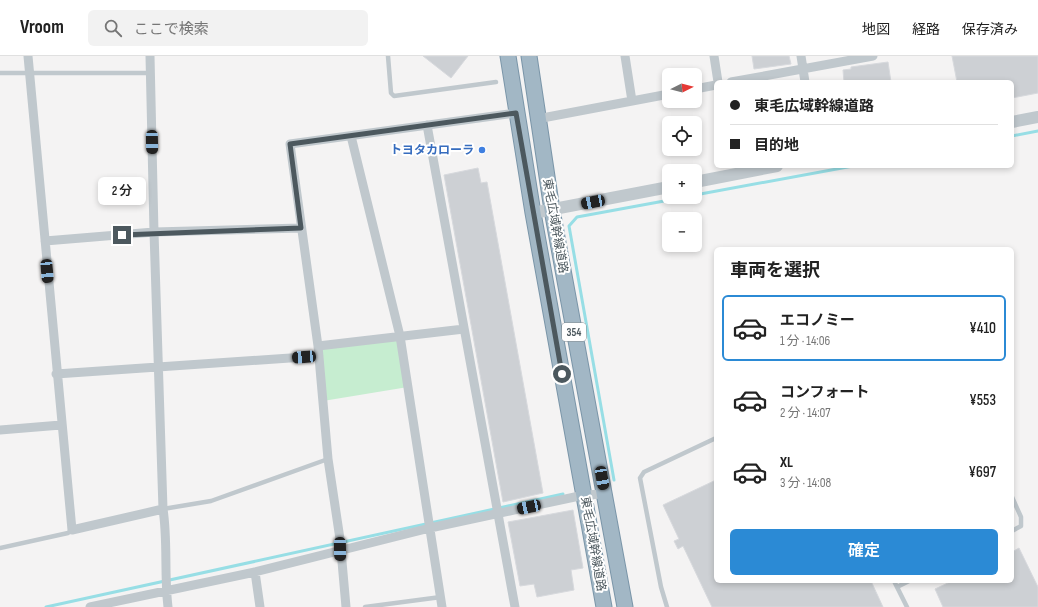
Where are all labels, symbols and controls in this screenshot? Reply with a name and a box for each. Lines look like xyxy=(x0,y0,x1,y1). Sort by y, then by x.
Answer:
search box xyxy=(88,10,368,46)
text: Vroom xyxy=(20,16,64,39)
icon: search xyxy=(102,17,124,39)
text: ここで検索 xyxy=(134,20,209,39)
text: 地図 xyxy=(862,21,890,38)
text: 経路 xyxy=(912,21,940,38)
text: 保存済み xyxy=(962,21,1018,38)
north arrow xyxy=(662,68,702,108)
map controls xyxy=(662,68,702,252)
text: 東毛広域幹線道路 xyxy=(754,97,874,116)
button: locate xyxy=(662,116,702,156)
car xyxy=(146,130,158,154)
text: 目的地 xyxy=(754,136,799,155)
place label: トヨタカローラ xyxy=(390,143,474,158)
marker: トヨタカローラ xyxy=(477,145,487,155)
button: + xyxy=(662,164,702,204)
callout: 2 分 xyxy=(98,177,146,205)
street label: 東毛広域幹線道路 xyxy=(539,177,571,275)
text: 2 分 xyxy=(112,183,132,199)
car xyxy=(580,194,606,210)
button: − xyxy=(662,212,702,252)
route end xyxy=(113,226,131,244)
car xyxy=(40,259,54,283)
text: 車両を選択 xyxy=(730,260,820,281)
icon: car xyxy=(732,310,768,346)
text: エコノミー xyxy=(780,311,855,330)
text: ¥410 xyxy=(969,319,996,338)
road number: 354 xyxy=(562,323,586,341)
text: 1 分 · 14:06 xyxy=(780,333,830,349)
car xyxy=(292,350,316,364)
route start xyxy=(553,365,571,383)
icon: car xyxy=(732,382,768,418)
text: コンフォート xyxy=(780,383,870,402)
text: ¥553 xyxy=(969,391,996,410)
text: 2 分 · 14:07 xyxy=(780,405,831,421)
text: XL xyxy=(780,453,793,472)
icon: car xyxy=(732,454,768,490)
text: ¥697 xyxy=(968,463,996,482)
car xyxy=(594,465,610,491)
text: 3 分 · 14:08 xyxy=(780,475,831,491)
street label: 東毛広域幹線道路 xyxy=(577,495,609,593)
car xyxy=(516,499,542,515)
button: 確定 xyxy=(730,529,998,575)
car xyxy=(334,537,346,561)

